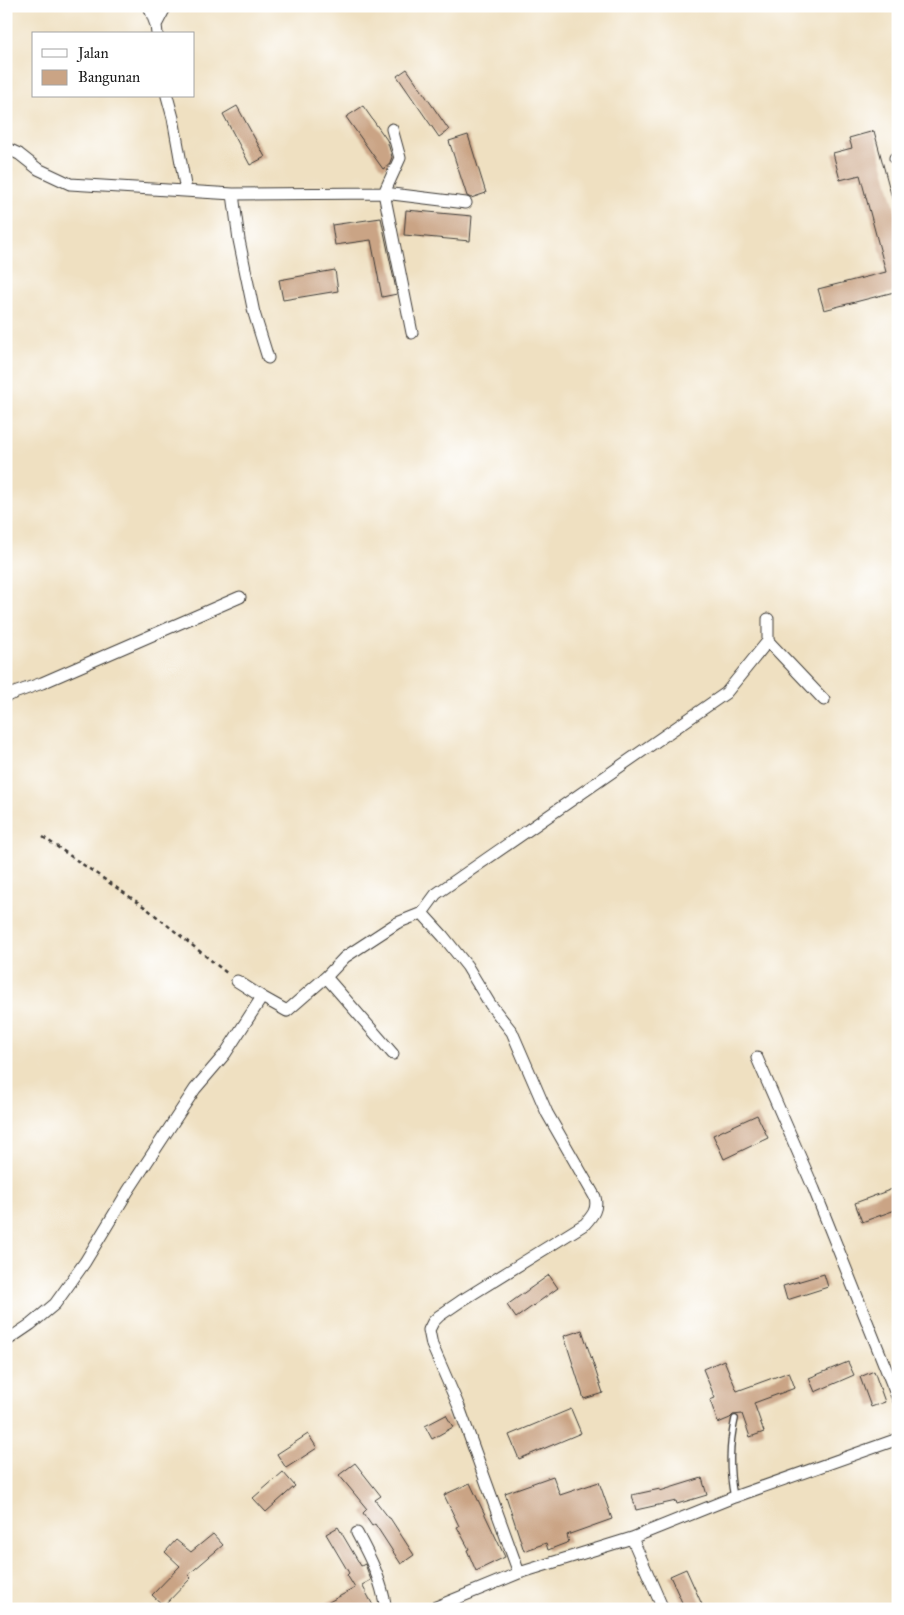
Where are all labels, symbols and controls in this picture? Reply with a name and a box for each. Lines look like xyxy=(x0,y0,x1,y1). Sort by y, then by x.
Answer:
legend xyxy=(32,32,195,98)
text: Jalan xyxy=(76,44,109,63)
text: Bangunan xyxy=(78,68,140,86)

